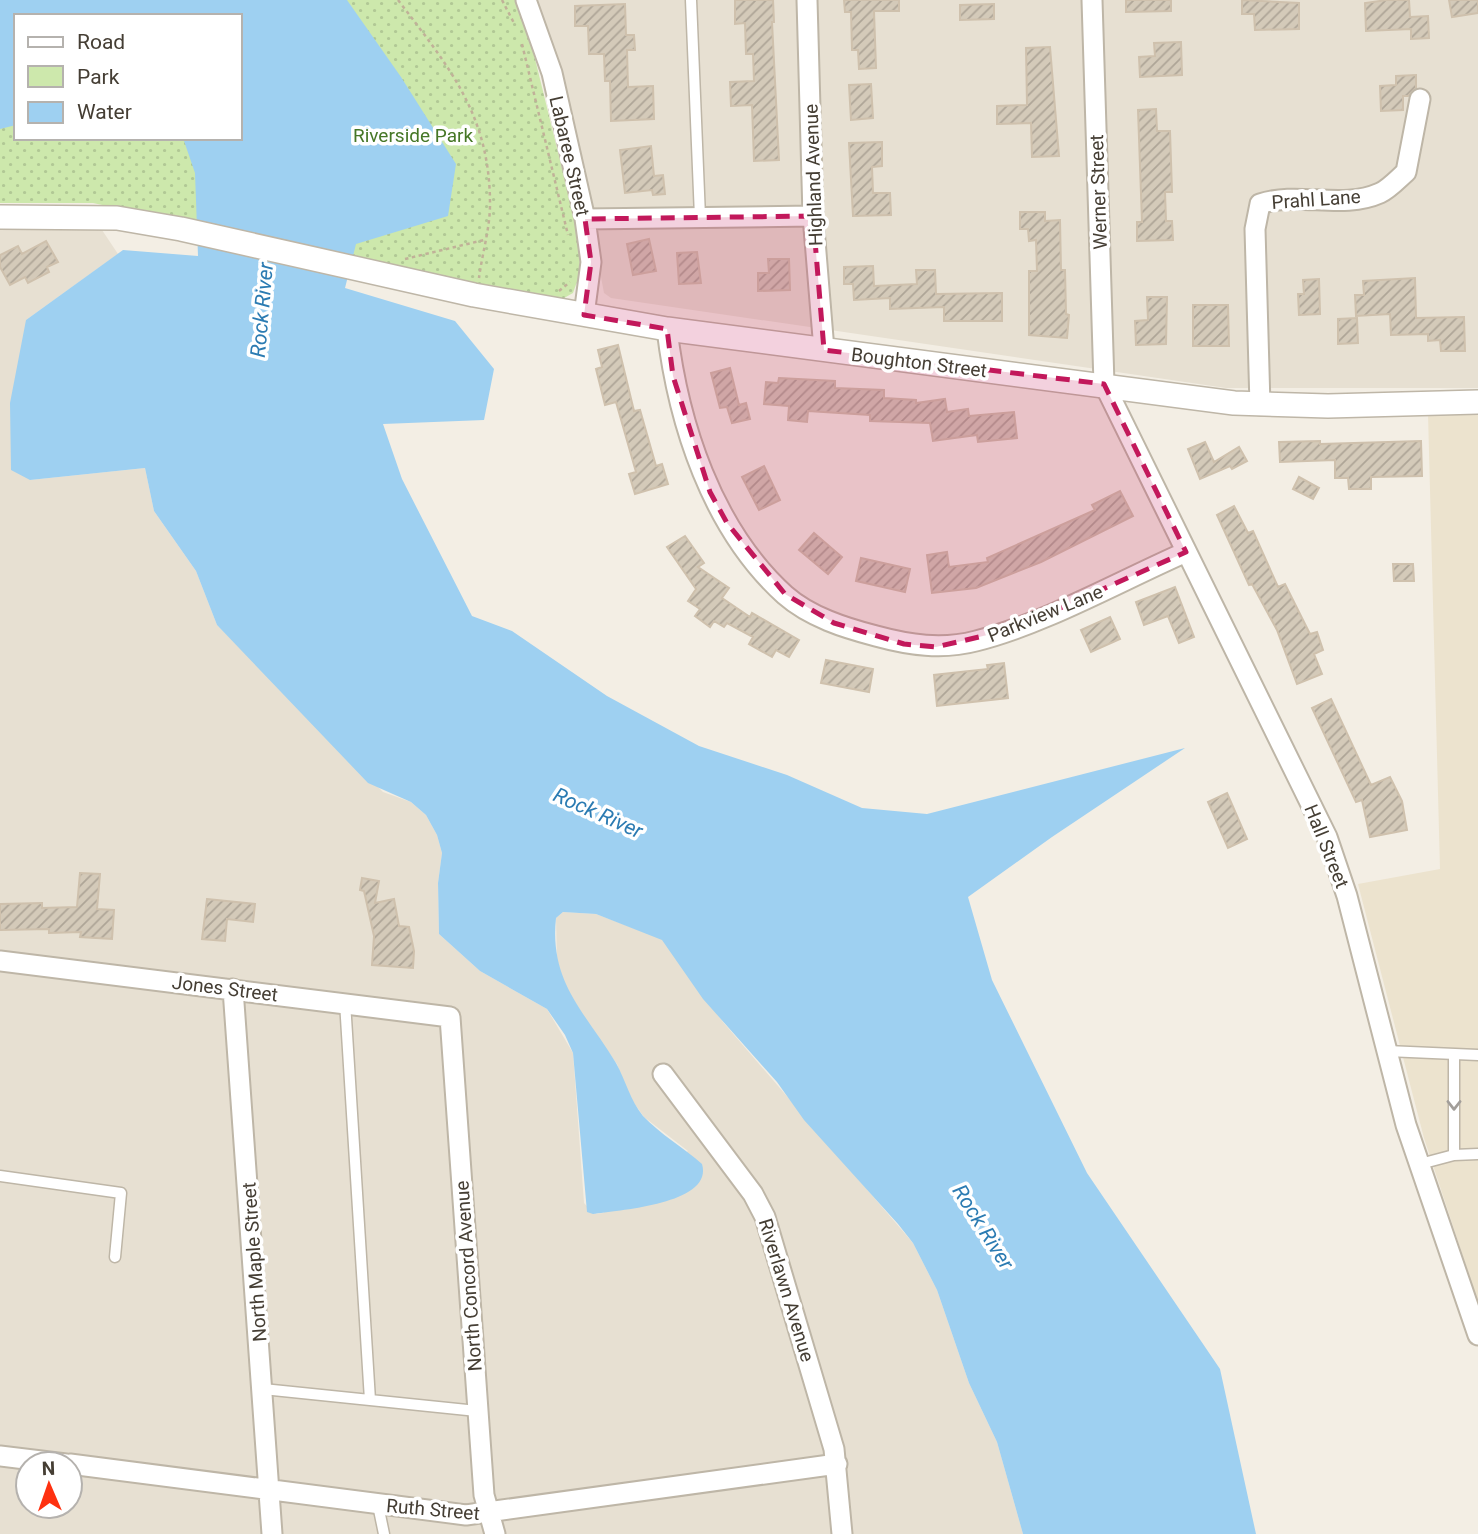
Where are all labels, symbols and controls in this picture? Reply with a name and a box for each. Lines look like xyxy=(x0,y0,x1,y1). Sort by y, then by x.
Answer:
legend xyxy=(14,14,242,140)
text: Road xyxy=(77,30,125,54)
text: Park xyxy=(77,65,120,89)
street label: Labaree Street xyxy=(544,94,595,219)
text: Water xyxy=(77,100,132,124)
street label: Highland Avenue xyxy=(800,103,827,247)
park label: Riverside Park xyxy=(353,124,473,147)
street label: Werner Street xyxy=(1085,134,1112,250)
street label: Prahl Lane xyxy=(1271,185,1361,214)
water label: Rock River xyxy=(246,260,278,358)
street label: Boughton Street xyxy=(850,343,988,382)
street label: Parkview Lane xyxy=(984,580,1106,647)
water label: Rock River xyxy=(550,783,647,844)
street label: Hall Street xyxy=(1299,801,1354,891)
street label: Jones Street xyxy=(171,971,279,1006)
one-way arrow xyxy=(1446,1100,1462,1111)
street label: North Concord Avenue xyxy=(450,1180,487,1372)
water label: Rock River xyxy=(948,1180,1019,1275)
street label: North Maple Street xyxy=(237,1181,272,1342)
street label: Riverlawn Avenue xyxy=(754,1216,819,1365)
north arrow xyxy=(14,1450,84,1520)
text: N xyxy=(41,1457,56,1480)
street label: Ruth Street xyxy=(385,1494,481,1525)

